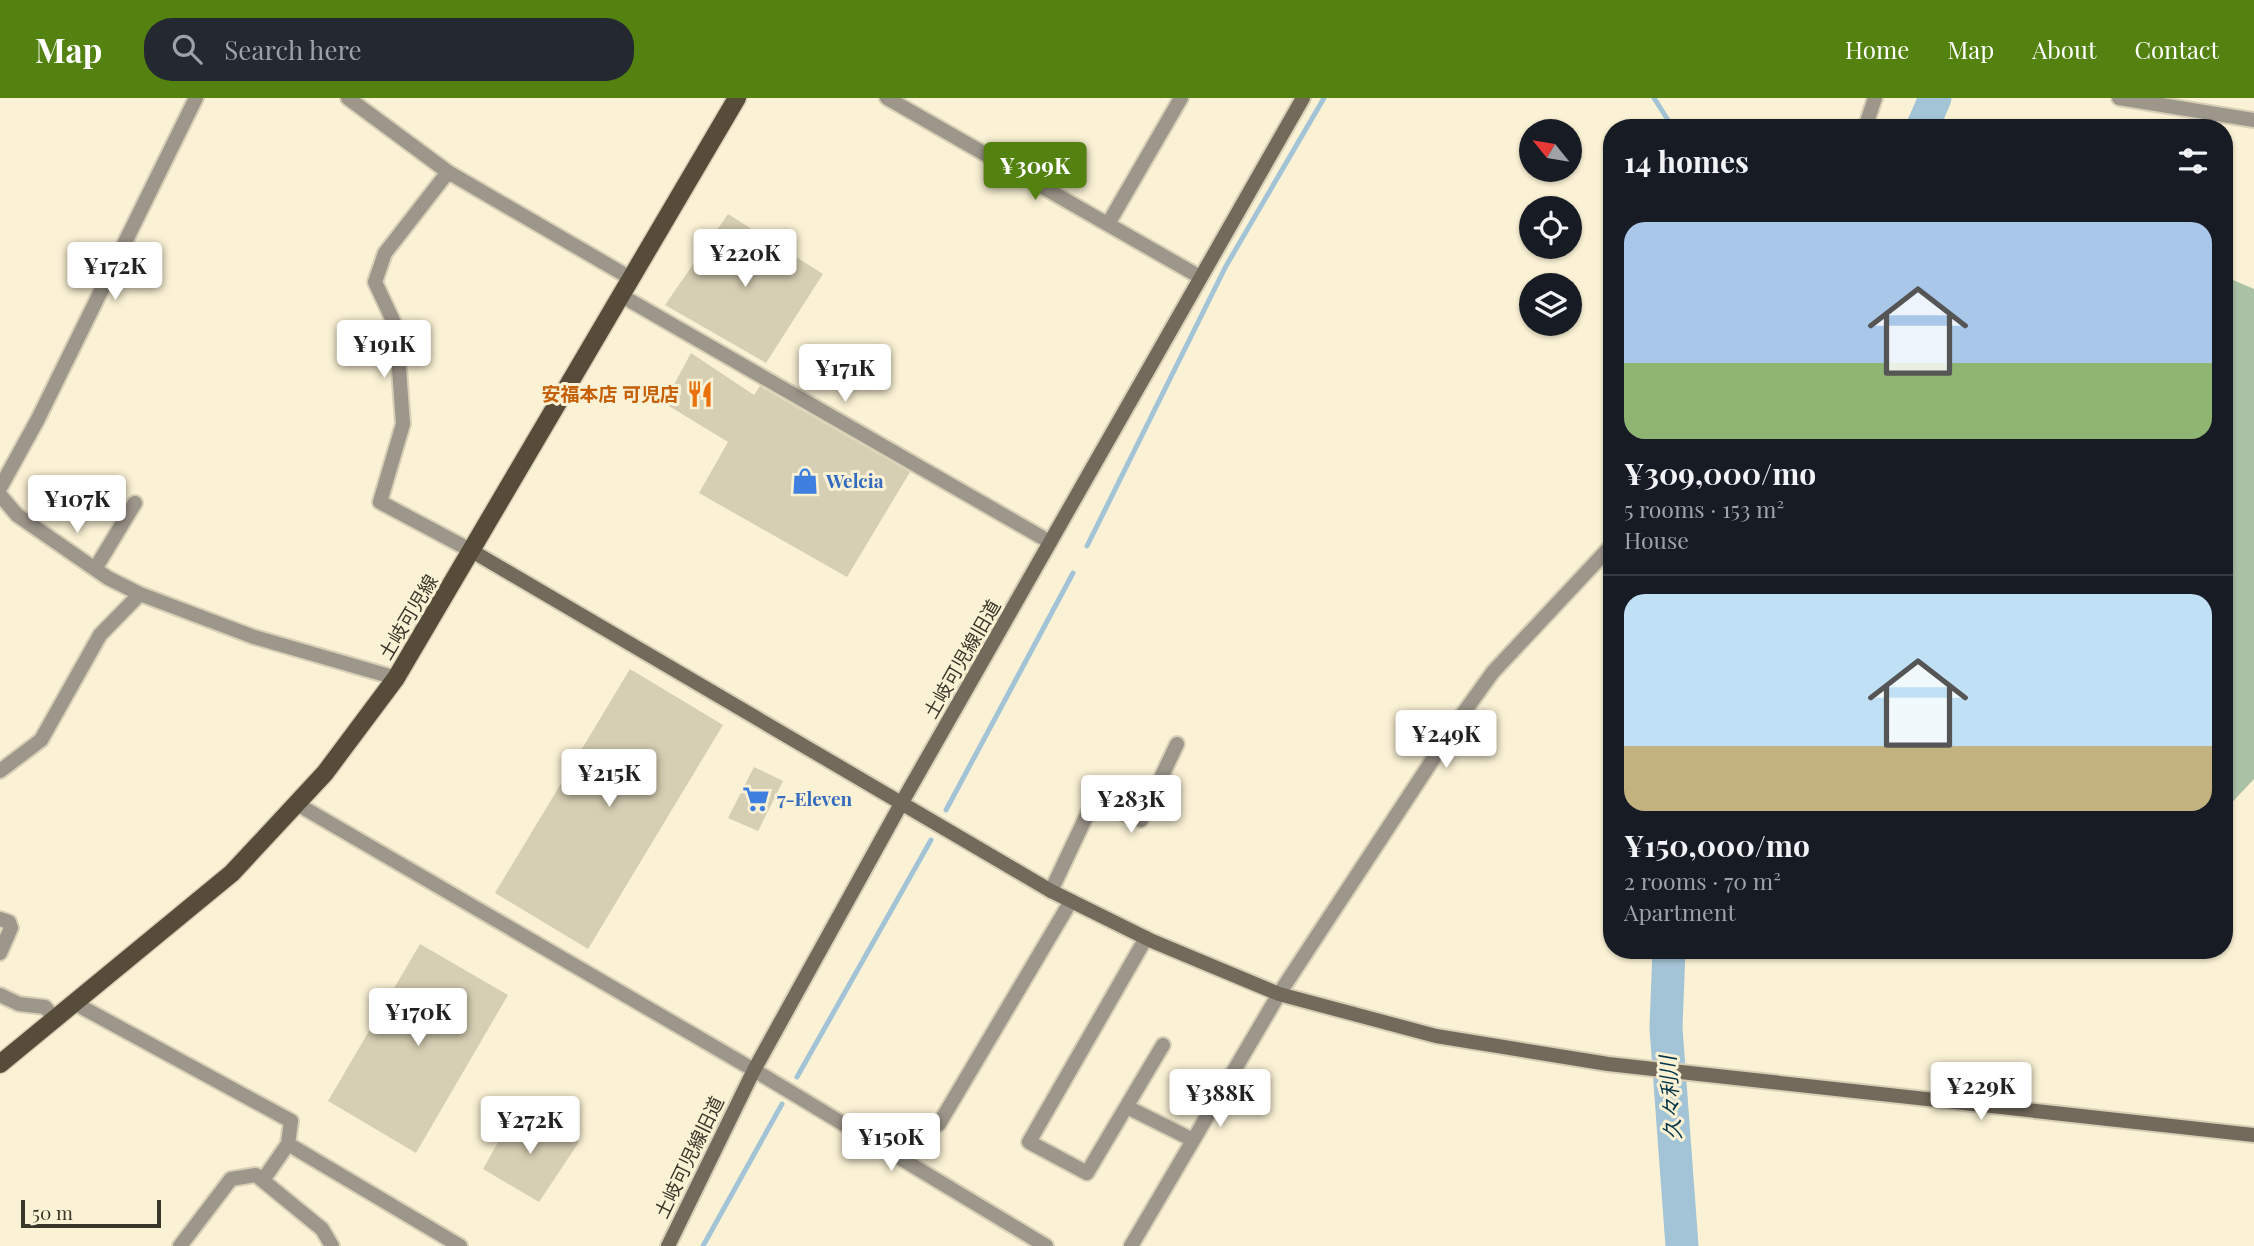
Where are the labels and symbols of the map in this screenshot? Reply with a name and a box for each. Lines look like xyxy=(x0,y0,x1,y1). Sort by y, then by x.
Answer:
north arrow xyxy=(1519,119,1582,182)
pin: ¥309K xyxy=(986,142,1084,202)
pin: ¥220K xyxy=(696,230,794,289)
pin: ¥172K xyxy=(66,242,164,302)
pin: ¥191K xyxy=(335,320,433,380)
pin: ¥171K xyxy=(796,344,894,404)
restaurant icon: 安福本店 可児店 xyxy=(685,379,715,409)
place label: 安福本店 可児店 xyxy=(542,380,679,406)
shop icon: Welcia xyxy=(790,466,820,496)
place label: Welcia xyxy=(825,467,884,493)
pin: ¥107K xyxy=(28,476,126,535)
street label: 土岐可児線 xyxy=(372,569,443,664)
street label: 土岐可児線旧道 xyxy=(917,594,1006,723)
pin: ¥249K xyxy=(1397,710,1495,770)
pin: ¥215K xyxy=(560,750,658,809)
pin: ¥283K xyxy=(1082,776,1180,835)
supermarket icon: 7-Eleven xyxy=(741,784,771,814)
place label: 7-Eleven xyxy=(777,785,852,811)
pin: ¥170K xyxy=(369,988,467,1048)
water label: 久々利川 xyxy=(1652,1053,1686,1141)
pin: ¥229K xyxy=(1932,1062,2030,1122)
pin: ¥388K xyxy=(1171,1070,1269,1129)
street label: 土岐可児線旧道 xyxy=(647,1091,729,1222)
pin: ¥272K xyxy=(481,1096,579,1156)
pin: ¥150K xyxy=(842,1114,940,1173)
scale bar xyxy=(21,1197,161,1229)

